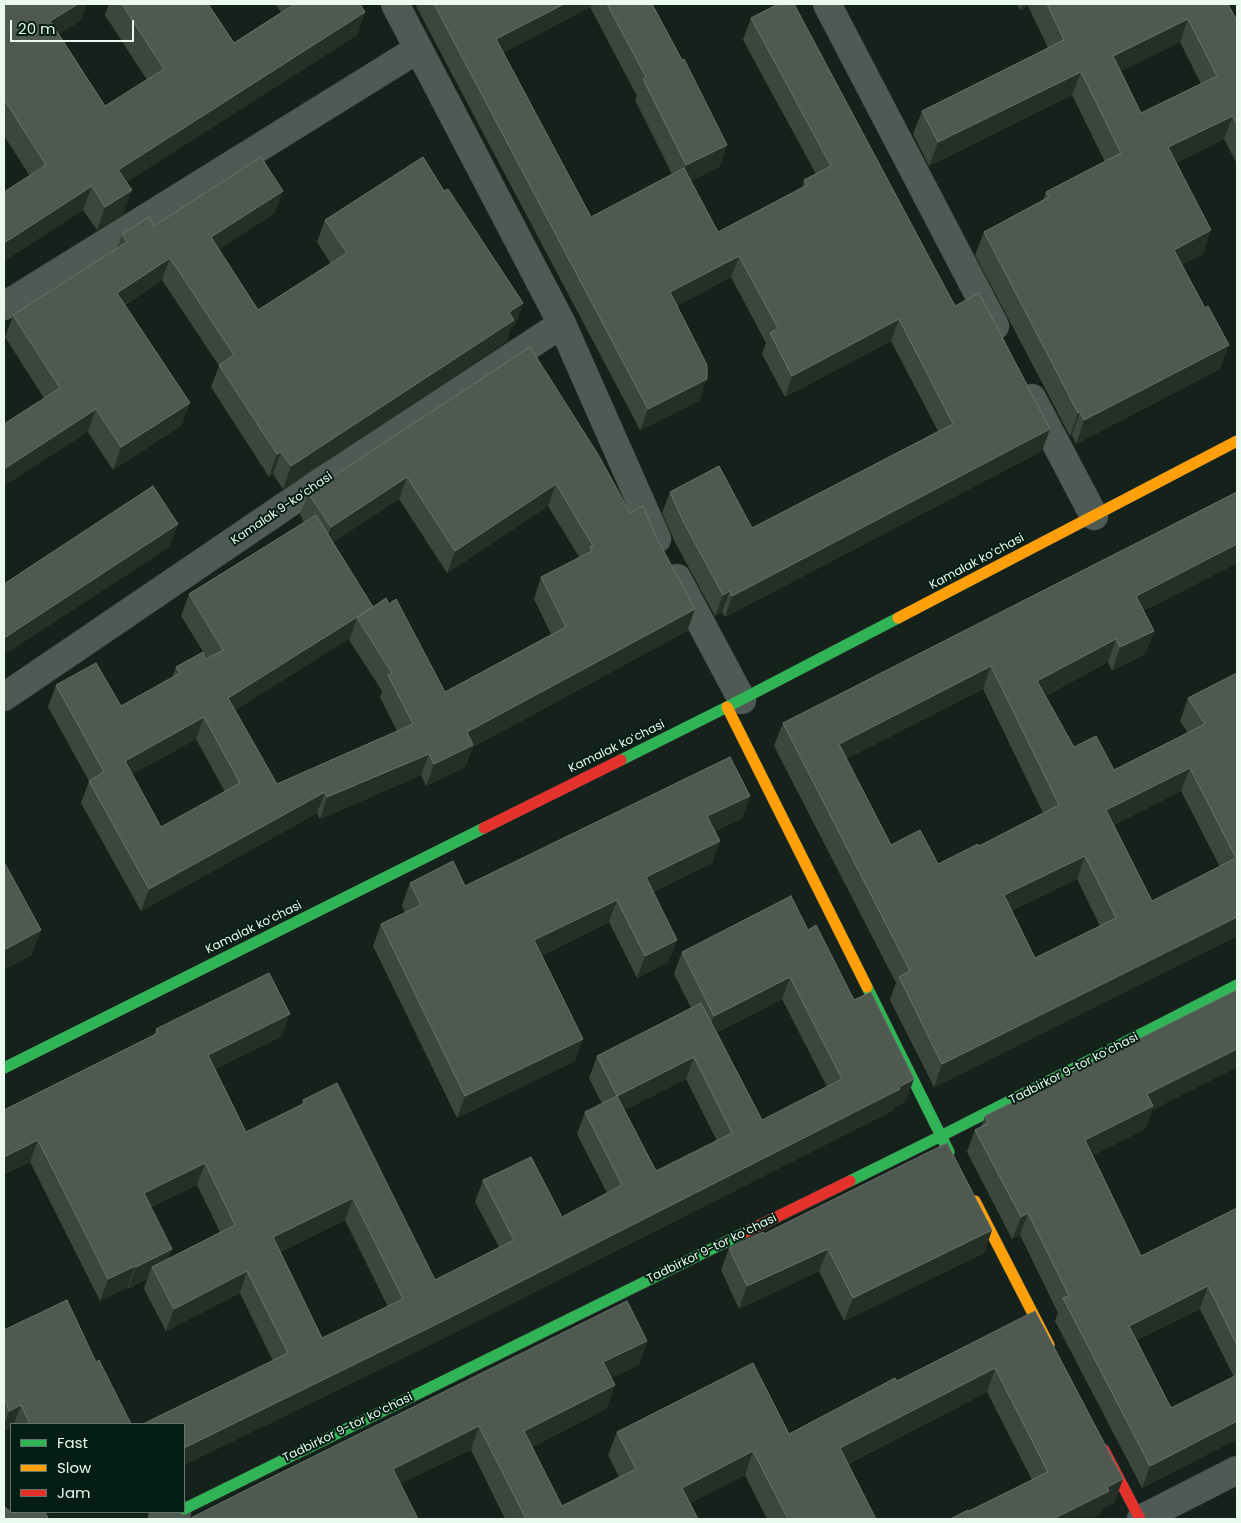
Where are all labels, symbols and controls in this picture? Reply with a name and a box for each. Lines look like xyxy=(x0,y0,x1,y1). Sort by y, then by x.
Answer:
scale bar xyxy=(12,10,136,42)
text: 20 m xyxy=(18,18,56,39)
street label: Kamalak 9-koʻchasi xyxy=(229,470,335,548)
street label: Kamalak koʻchasi xyxy=(927,531,1027,593)
street label: Kamalak koʻchasi xyxy=(567,718,667,776)
street label: Kamalak koʻchasi xyxy=(204,899,304,957)
street label: Tadbirkor 9-tor koʻchasi xyxy=(1007,1030,1141,1108)
street label: Tadbirkor 9-tor koʻchasi xyxy=(645,1211,779,1287)
street label: Tadbirkor 9-tor koʻchasi xyxy=(281,1390,415,1466)
legend xyxy=(10,1423,185,1513)
text: Fast xyxy=(57,1432,88,1453)
text: Slow xyxy=(57,1457,91,1478)
text: Jam xyxy=(57,1482,91,1503)

